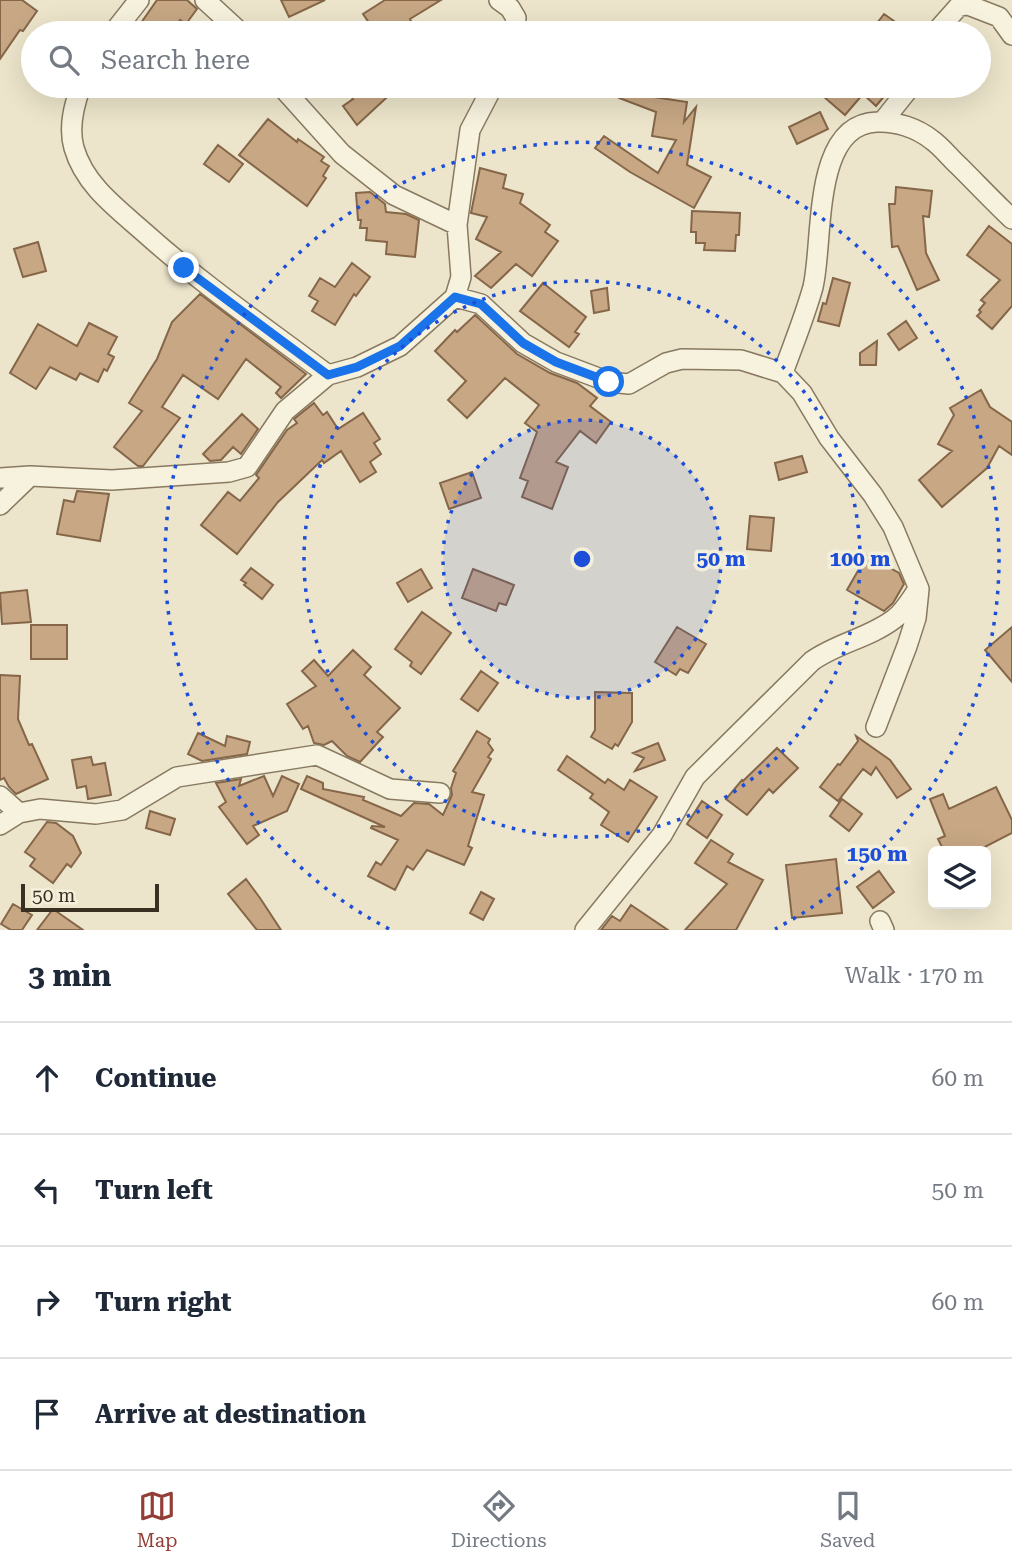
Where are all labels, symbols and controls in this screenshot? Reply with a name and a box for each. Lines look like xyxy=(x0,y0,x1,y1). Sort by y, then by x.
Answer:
search box xyxy=(21,21,991,98)
icon: search xyxy=(45,41,83,79)
text: Search here xyxy=(101,45,250,75)
route end xyxy=(168,252,199,283)
route start xyxy=(593,366,624,397)
centre of rings xyxy=(570,547,594,571)
text: 50 m xyxy=(696,547,746,571)
text: 100 m xyxy=(830,547,890,571)
text: 150 m xyxy=(847,842,907,866)
map controls xyxy=(928,846,991,909)
button: layers xyxy=(928,846,991,909)
scale bar xyxy=(21,881,159,913)
text: 50 m xyxy=(32,884,75,907)
text: 3 min xyxy=(28,958,111,993)
text: Walk · 170 m xyxy=(845,962,984,989)
icon: ahead xyxy=(28,1059,66,1097)
text: Continue xyxy=(95,1063,217,1093)
text: 60 m xyxy=(931,1065,984,1092)
icon: left xyxy=(28,1171,66,1209)
text: Turn left xyxy=(95,1175,213,1205)
text: 50 m xyxy=(931,1177,984,1204)
icon: right xyxy=(28,1283,66,1321)
text: Turn right xyxy=(95,1287,231,1317)
text: 60 m xyxy=(931,1289,984,1316)
icon: arrive xyxy=(28,1395,66,1433)
text: Arrive at destination xyxy=(95,1399,366,1429)
tab: Map xyxy=(137,1487,177,1552)
tab: Directions xyxy=(451,1487,547,1552)
tab: Saved xyxy=(820,1487,875,1552)

